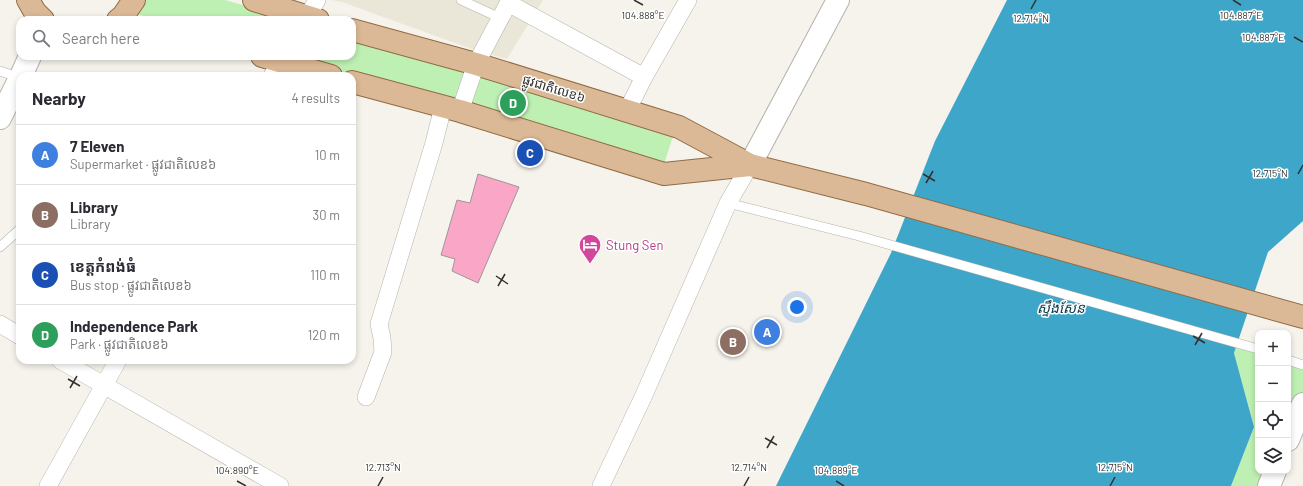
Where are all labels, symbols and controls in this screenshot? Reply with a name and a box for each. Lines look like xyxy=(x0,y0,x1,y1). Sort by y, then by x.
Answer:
text: 104.888°E xyxy=(622,9,664,21)
text: 104.887°E xyxy=(1220,9,1262,21)
text: 12.714°N xyxy=(1013,12,1049,24)
search box xyxy=(16,16,356,60)
icon: search xyxy=(30,27,52,49)
text: Search here xyxy=(62,29,140,47)
text: 104.887°E xyxy=(1242,31,1284,43)
street label: ផ្លូវជាតិលេខ៦ xyxy=(519,71,587,109)
text: Nearby xyxy=(32,88,86,108)
pin: D xyxy=(500,88,526,118)
text: 4 results xyxy=(292,90,340,106)
text: 7 Eleven xyxy=(70,137,124,155)
pin: C xyxy=(517,138,543,168)
text: A xyxy=(41,147,49,163)
text: 10 m xyxy=(315,147,340,163)
text: Supermarket · ផ្លូវជាតិលេខ៦ xyxy=(70,156,216,172)
text: 12.715°N xyxy=(1252,167,1288,179)
text: Library xyxy=(70,198,118,216)
text: B xyxy=(41,207,49,223)
text: 30 m xyxy=(313,207,340,223)
text: Library xyxy=(70,216,110,232)
hotel icon: Stung Sen xyxy=(577,232,603,265)
place label: Stung Sen xyxy=(606,237,663,253)
text: ខេត្តកំពង់ធំ xyxy=(70,257,136,275)
text: C xyxy=(41,267,49,283)
text: 110 m xyxy=(310,267,340,283)
text: Bus stop · ផ្លូវជាតិលេខ៦ xyxy=(70,277,192,293)
your location xyxy=(787,297,807,317)
water label: ស្ទឹងសែន xyxy=(1037,299,1086,317)
text: Independence Park xyxy=(70,317,198,335)
pin: A xyxy=(754,317,780,347)
text: D xyxy=(41,327,49,343)
text: 120 m xyxy=(308,327,340,343)
pin: B xyxy=(720,327,746,357)
map controls xyxy=(1255,330,1291,474)
button: + xyxy=(1255,330,1291,366)
text: Park · ផ្លូវជាតិលេខ៦ xyxy=(70,336,169,352)
button: − xyxy=(1255,366,1291,402)
button: locate xyxy=(1255,402,1291,438)
button: layers xyxy=(1255,438,1291,474)
text: 12.713°N xyxy=(365,461,401,473)
text: 12.714°N xyxy=(731,461,767,473)
text: 12.715°N xyxy=(1097,461,1133,473)
text: 104.890°E xyxy=(215,464,259,476)
text: 104.889°E xyxy=(815,464,857,476)

